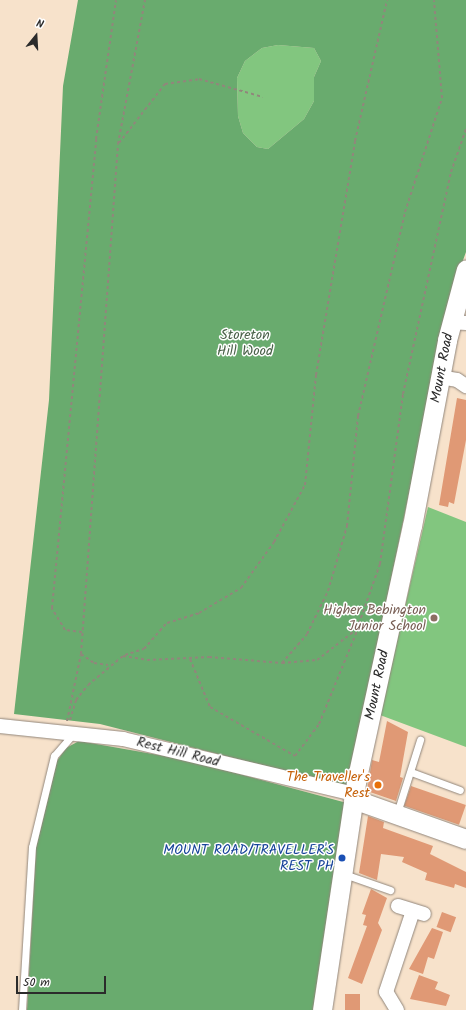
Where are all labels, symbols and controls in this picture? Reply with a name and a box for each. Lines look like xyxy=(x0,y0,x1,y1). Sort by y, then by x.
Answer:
text: N xyxy=(34,15,46,34)
north arrow xyxy=(16,16,56,56)
park label: Storeton Hill Wood xyxy=(217,327,273,360)
street label: Mount Road xyxy=(427,332,457,404)
place label: Higher Bebington Junior School xyxy=(323,602,426,634)
marker: Higher Bebington Junior School xyxy=(429,613,439,623)
street label: Mount Road xyxy=(361,649,393,721)
street label: Rest Hill Road xyxy=(135,734,221,770)
place label: The Traveller's Rest xyxy=(286,769,370,802)
marker: The Traveller's Rest xyxy=(373,780,383,790)
place label: MOUNT ROAD/TRAVELLER'S REST PH xyxy=(163,842,334,874)
marker: MOUNT ROAD/TRAVELLER'S REST PH xyxy=(337,853,347,863)
scale bar xyxy=(18,968,108,994)
text: 50 m xyxy=(23,973,50,992)

